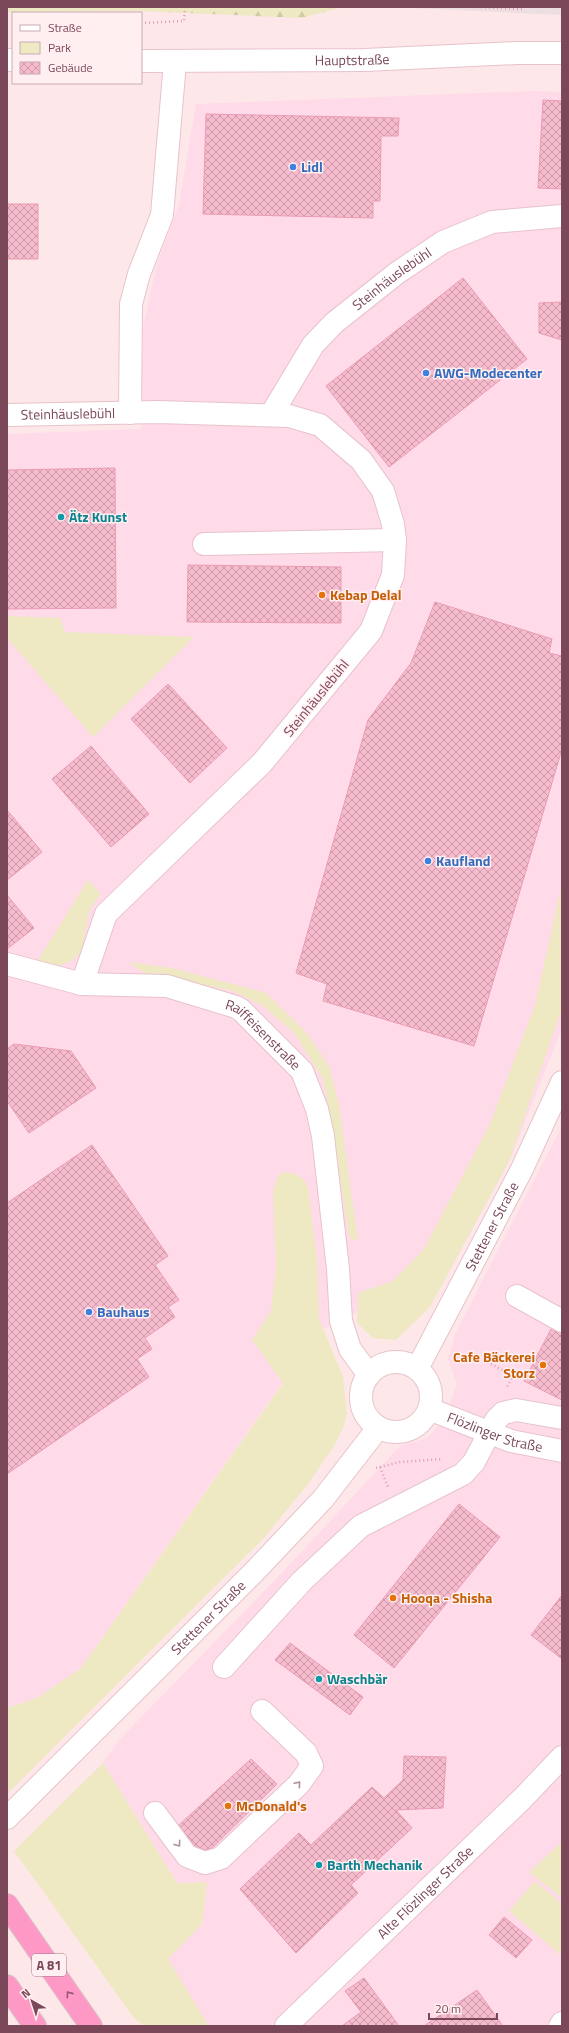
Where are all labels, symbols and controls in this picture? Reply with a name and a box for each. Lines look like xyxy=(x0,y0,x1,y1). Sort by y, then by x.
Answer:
legend xyxy=(12,12,142,84)
text: Straße xyxy=(48,18,82,37)
text: Park xyxy=(48,38,71,57)
street label: Hauptstraße xyxy=(315,48,390,70)
text: Gebäude xyxy=(48,58,93,77)
place label: Lidl xyxy=(301,156,323,177)
marker: Lidl xyxy=(288,162,298,172)
street label: Steinhäuslebühl xyxy=(347,242,436,315)
place label: AWG-Modecenter xyxy=(434,362,542,383)
marker: AWG-Modecenter xyxy=(421,368,431,378)
street label: Steinhäuslebühl xyxy=(21,402,115,425)
place label: Ätz Kunst xyxy=(69,506,127,527)
marker: Ätz Kunst xyxy=(56,512,66,522)
place label: Kebap Delal xyxy=(330,584,401,605)
marker: Kebap Delal xyxy=(317,590,327,600)
street label: Steinhäuslebühl xyxy=(278,654,353,741)
place label: Kaufland xyxy=(436,850,491,871)
marker: Kaufland xyxy=(423,856,433,866)
street label: Raiffeisenstraße xyxy=(223,993,306,1074)
street label: Stettener Straße xyxy=(459,1178,524,1275)
place label: Bauhaus xyxy=(97,1301,150,1322)
marker: Bauhaus xyxy=(84,1307,94,1317)
place label: Cafe Bäckerei Storz xyxy=(453,1346,535,1383)
marker: Cafe Bäckerei Storz xyxy=(538,1360,548,1370)
street label: Flözlinger Straße xyxy=(444,1406,544,1457)
street label: Stettener Straße xyxy=(166,1575,250,1659)
place label: Hooqa - Shisha xyxy=(401,1587,492,1608)
marker: Hooqa - Shisha xyxy=(388,1593,398,1603)
place label: Waschbär xyxy=(327,1668,388,1689)
marker: Waschbär xyxy=(314,1674,324,1684)
one-way arrow xyxy=(293,1781,301,1789)
place label: McDonald's xyxy=(236,1795,307,1816)
marker: McDonald's xyxy=(223,1801,233,1811)
one-way arrow xyxy=(173,1840,180,1847)
street label: Alte Flözlinger Straße xyxy=(372,1840,478,1943)
place label: Barth Mechanik xyxy=(327,1854,423,1875)
marker: Barth Mechanik xyxy=(314,1860,324,1870)
road number: A 81 xyxy=(32,1954,66,1976)
north arrow xyxy=(12,1981,52,2021)
text: N xyxy=(18,1985,34,2002)
one-way arrow xyxy=(66,1991,74,1998)
scale bar xyxy=(429,1995,497,2021)
text: 20 m xyxy=(435,1999,461,2018)

